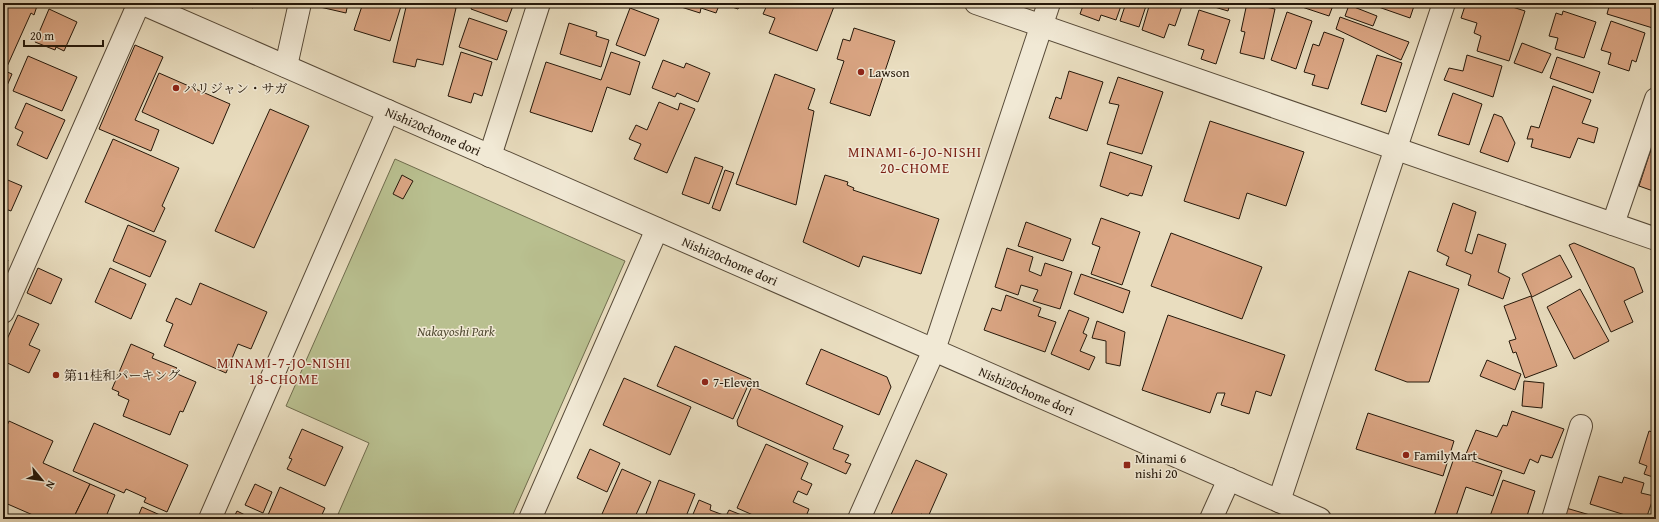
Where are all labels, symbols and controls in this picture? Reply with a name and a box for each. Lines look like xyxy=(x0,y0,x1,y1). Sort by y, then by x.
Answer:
scale bar xyxy=(24,22,103,48)
text: 20 m xyxy=(30,27,54,44)
place label: Lawson xyxy=(869,63,910,82)
marker: Lawson xyxy=(856,67,866,77)
place label: パリジャン・サガ xyxy=(184,79,287,98)
marker: パリジャン・サガ xyxy=(171,83,181,93)
street label: Nishi20chome dori xyxy=(382,102,484,160)
district label: MINAMI-6-JO-NISHI 20-CHOME xyxy=(848,142,982,178)
street label: Nishi20chome dori xyxy=(679,232,781,290)
park label: Nakayoshi Park xyxy=(417,322,495,341)
district label: MINAMI-7-JO-NISHI 18-CHOME xyxy=(217,353,351,389)
street label: Nishi20chome dori xyxy=(976,361,1078,420)
place label: 第11桂和パーキング xyxy=(64,366,180,385)
marker: 第11桂和パーキング xyxy=(51,370,61,380)
place label: 7-Eleven xyxy=(713,373,760,392)
marker: 7-Eleven xyxy=(700,377,710,387)
place label: FamilyMart xyxy=(1414,446,1478,465)
place label: Minami 6 nishi 20 xyxy=(1135,449,1186,483)
marker: FamilyMart xyxy=(1401,450,1411,460)
north arrow xyxy=(22,460,62,500)
marker: Minami 6 nishi 20 xyxy=(1122,460,1132,470)
text: N xyxy=(42,478,60,493)

